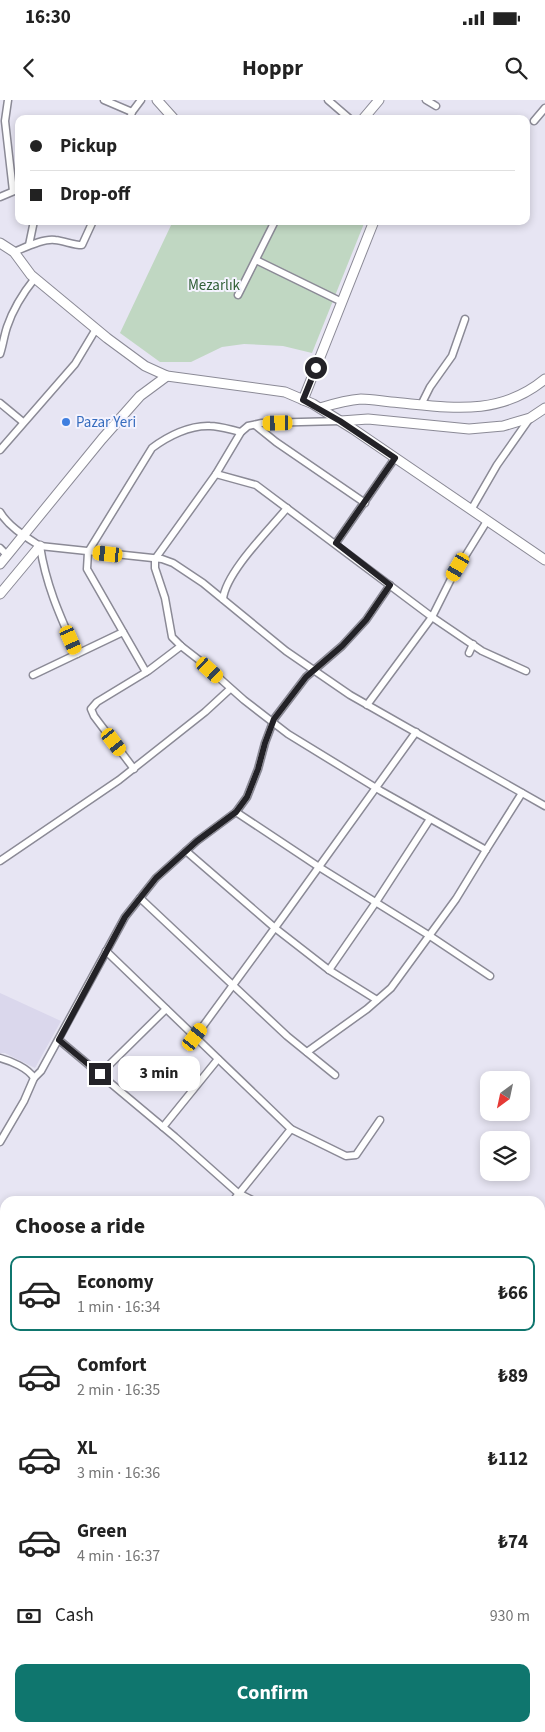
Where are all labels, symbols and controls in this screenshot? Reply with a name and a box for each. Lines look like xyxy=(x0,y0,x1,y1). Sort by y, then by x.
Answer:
text: 16:30 xyxy=(25,4,71,31)
text: Hoppr xyxy=(242,52,303,84)
icon: back xyxy=(15,54,43,82)
icon: search xyxy=(502,54,530,82)
text: Pickup xyxy=(60,133,117,160)
text: Drop-off xyxy=(60,181,130,208)
park label: Mezarlık xyxy=(188,275,241,296)
route start xyxy=(305,357,327,379)
place label: Pazar Yeri xyxy=(76,412,136,433)
car xyxy=(262,415,293,431)
marker: Pazar Yeri xyxy=(60,416,72,428)
car xyxy=(92,545,123,563)
car xyxy=(444,550,471,584)
car xyxy=(58,623,83,657)
car xyxy=(193,654,226,686)
car xyxy=(98,726,129,758)
car xyxy=(179,1021,210,1053)
callout: 3 min xyxy=(118,1056,200,1092)
text: 3 min xyxy=(140,1062,178,1084)
route end xyxy=(89,1063,111,1085)
north arrow xyxy=(480,1071,530,1121)
map controls xyxy=(480,1071,530,1181)
button: layers xyxy=(480,1131,530,1181)
text: Choose a ride xyxy=(15,1210,145,1242)
text: Economy xyxy=(77,1269,154,1296)
icon: car xyxy=(17,1271,62,1316)
text: ₺66 xyxy=(498,1280,528,1307)
text: 1 min · 16:34 xyxy=(77,1296,160,1318)
text: Comfort xyxy=(77,1352,147,1379)
icon: car xyxy=(17,1354,62,1399)
text: ₺89 xyxy=(498,1363,528,1390)
text: 2 min · 16:35 xyxy=(77,1379,160,1401)
text: XL xyxy=(77,1435,98,1462)
icon: car xyxy=(17,1437,62,1482)
text: ₺112 xyxy=(488,1446,528,1473)
text: 3 min · 16:36 xyxy=(77,1462,160,1484)
text: Green xyxy=(77,1518,127,1545)
icon: car xyxy=(17,1520,62,1565)
text: ₺74 xyxy=(498,1529,528,1556)
text: 4 min · 16:37 xyxy=(77,1545,160,1567)
icon: cash xyxy=(15,1602,43,1630)
text: Cash xyxy=(55,1602,94,1629)
text: 930 m xyxy=(490,1605,530,1627)
button: Confirm xyxy=(15,1664,530,1722)

